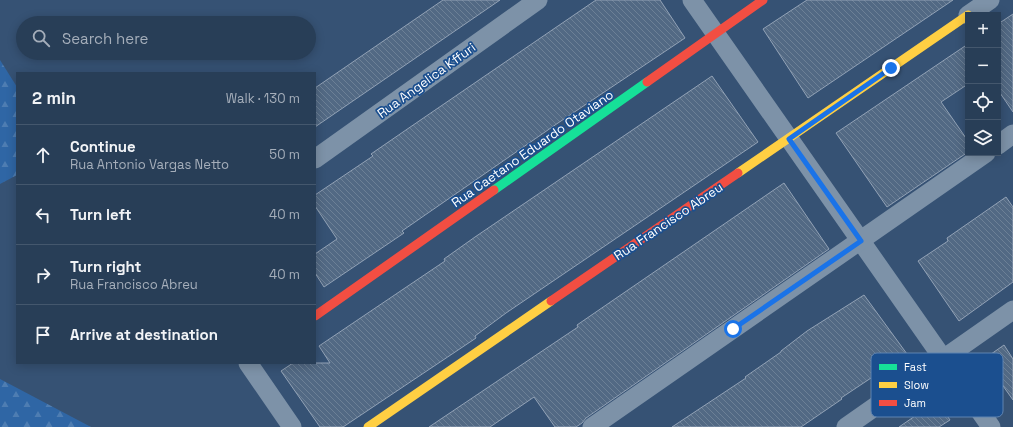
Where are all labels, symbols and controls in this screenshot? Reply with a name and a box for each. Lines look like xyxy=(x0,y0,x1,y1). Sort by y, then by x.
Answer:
map controls xyxy=(965,12,1001,156)
button: + xyxy=(965,12,1001,48)
search box xyxy=(16,16,316,60)
icon: search xyxy=(30,27,52,49)
text: Search here xyxy=(62,29,148,48)
street label: Rua Angelica Kffuri xyxy=(374,39,479,122)
button: − xyxy=(965,48,1001,84)
route end xyxy=(882,59,900,77)
button: locate xyxy=(965,84,1001,120)
street label: Rua Caetano Eduardo Otaviano xyxy=(448,86,617,211)
text: 2 min xyxy=(32,87,76,109)
text: Walk · 130 m xyxy=(226,90,300,107)
button: layers xyxy=(965,120,1001,156)
text: Continue xyxy=(70,137,136,156)
icon: ahead xyxy=(32,144,54,166)
text: 50 m xyxy=(269,146,300,163)
text: Rua Antonio Vargas Netto xyxy=(70,156,229,173)
street label: Rua Francisco Abreu xyxy=(611,179,726,264)
icon: left xyxy=(32,204,54,226)
text: Turn left xyxy=(70,205,132,224)
text: 40 m xyxy=(269,206,300,223)
text: Turn right xyxy=(70,257,141,276)
icon: right xyxy=(32,264,54,286)
text: 40 m xyxy=(269,266,300,283)
text: Rua Francisco Abreu xyxy=(70,276,198,293)
route start xyxy=(724,320,742,338)
icon: arrive xyxy=(32,324,54,346)
text: Arrive at destination xyxy=(70,325,218,344)
legend xyxy=(871,353,1003,417)
text: Fast xyxy=(904,360,927,374)
text: Slow xyxy=(904,378,929,392)
text: Jam xyxy=(904,396,926,410)

